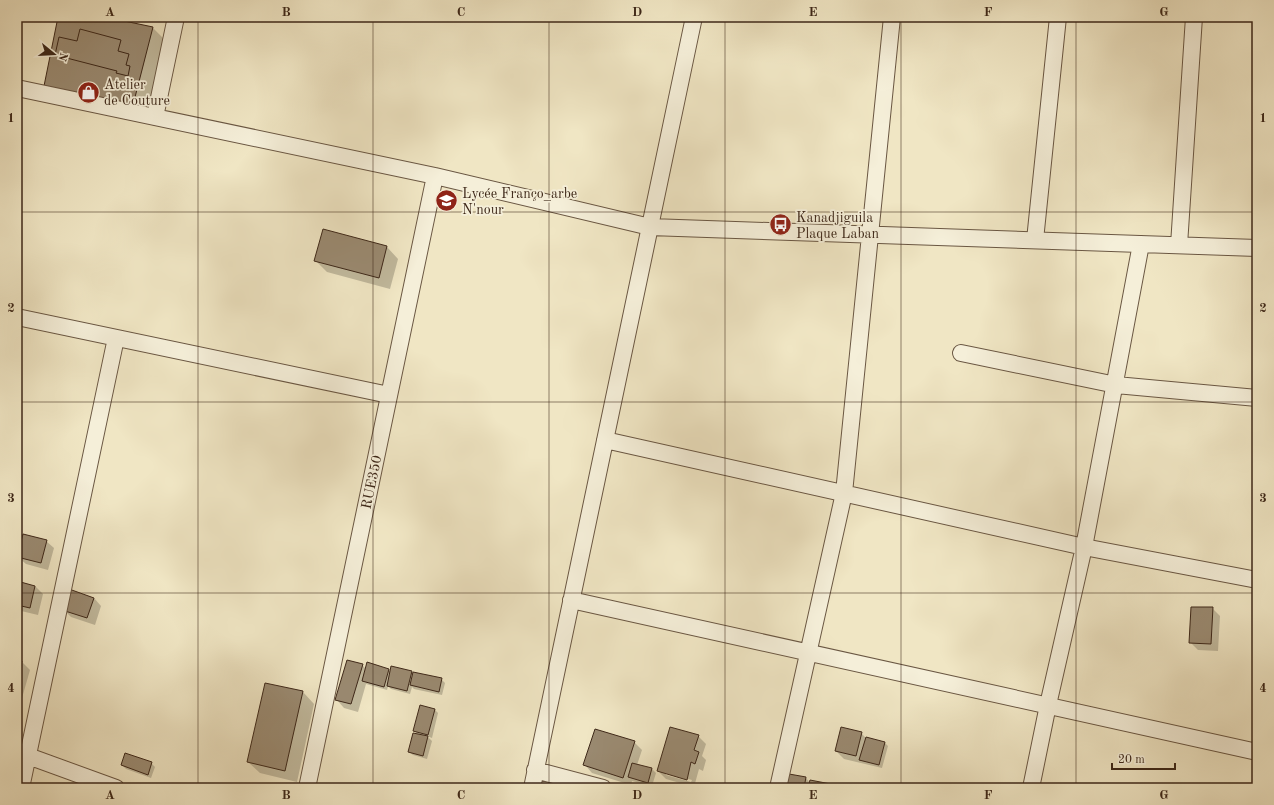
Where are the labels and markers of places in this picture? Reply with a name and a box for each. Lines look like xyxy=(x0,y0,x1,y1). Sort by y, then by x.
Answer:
place label: Atelier de Couture xyxy=(104,78,170,108)
shop icon: Atelier de Couture xyxy=(76,79,102,105)
place label: Lycée Franço_arbe N'nour xyxy=(462,187,577,217)
school or university icon: Lycée Franço_arbe N'nour xyxy=(434,188,460,214)
place label: Kanadjiguila Plaque Laban xyxy=(796,211,879,241)
bus stop icon: Kanadjiguila Plaque Laban xyxy=(768,212,794,238)

